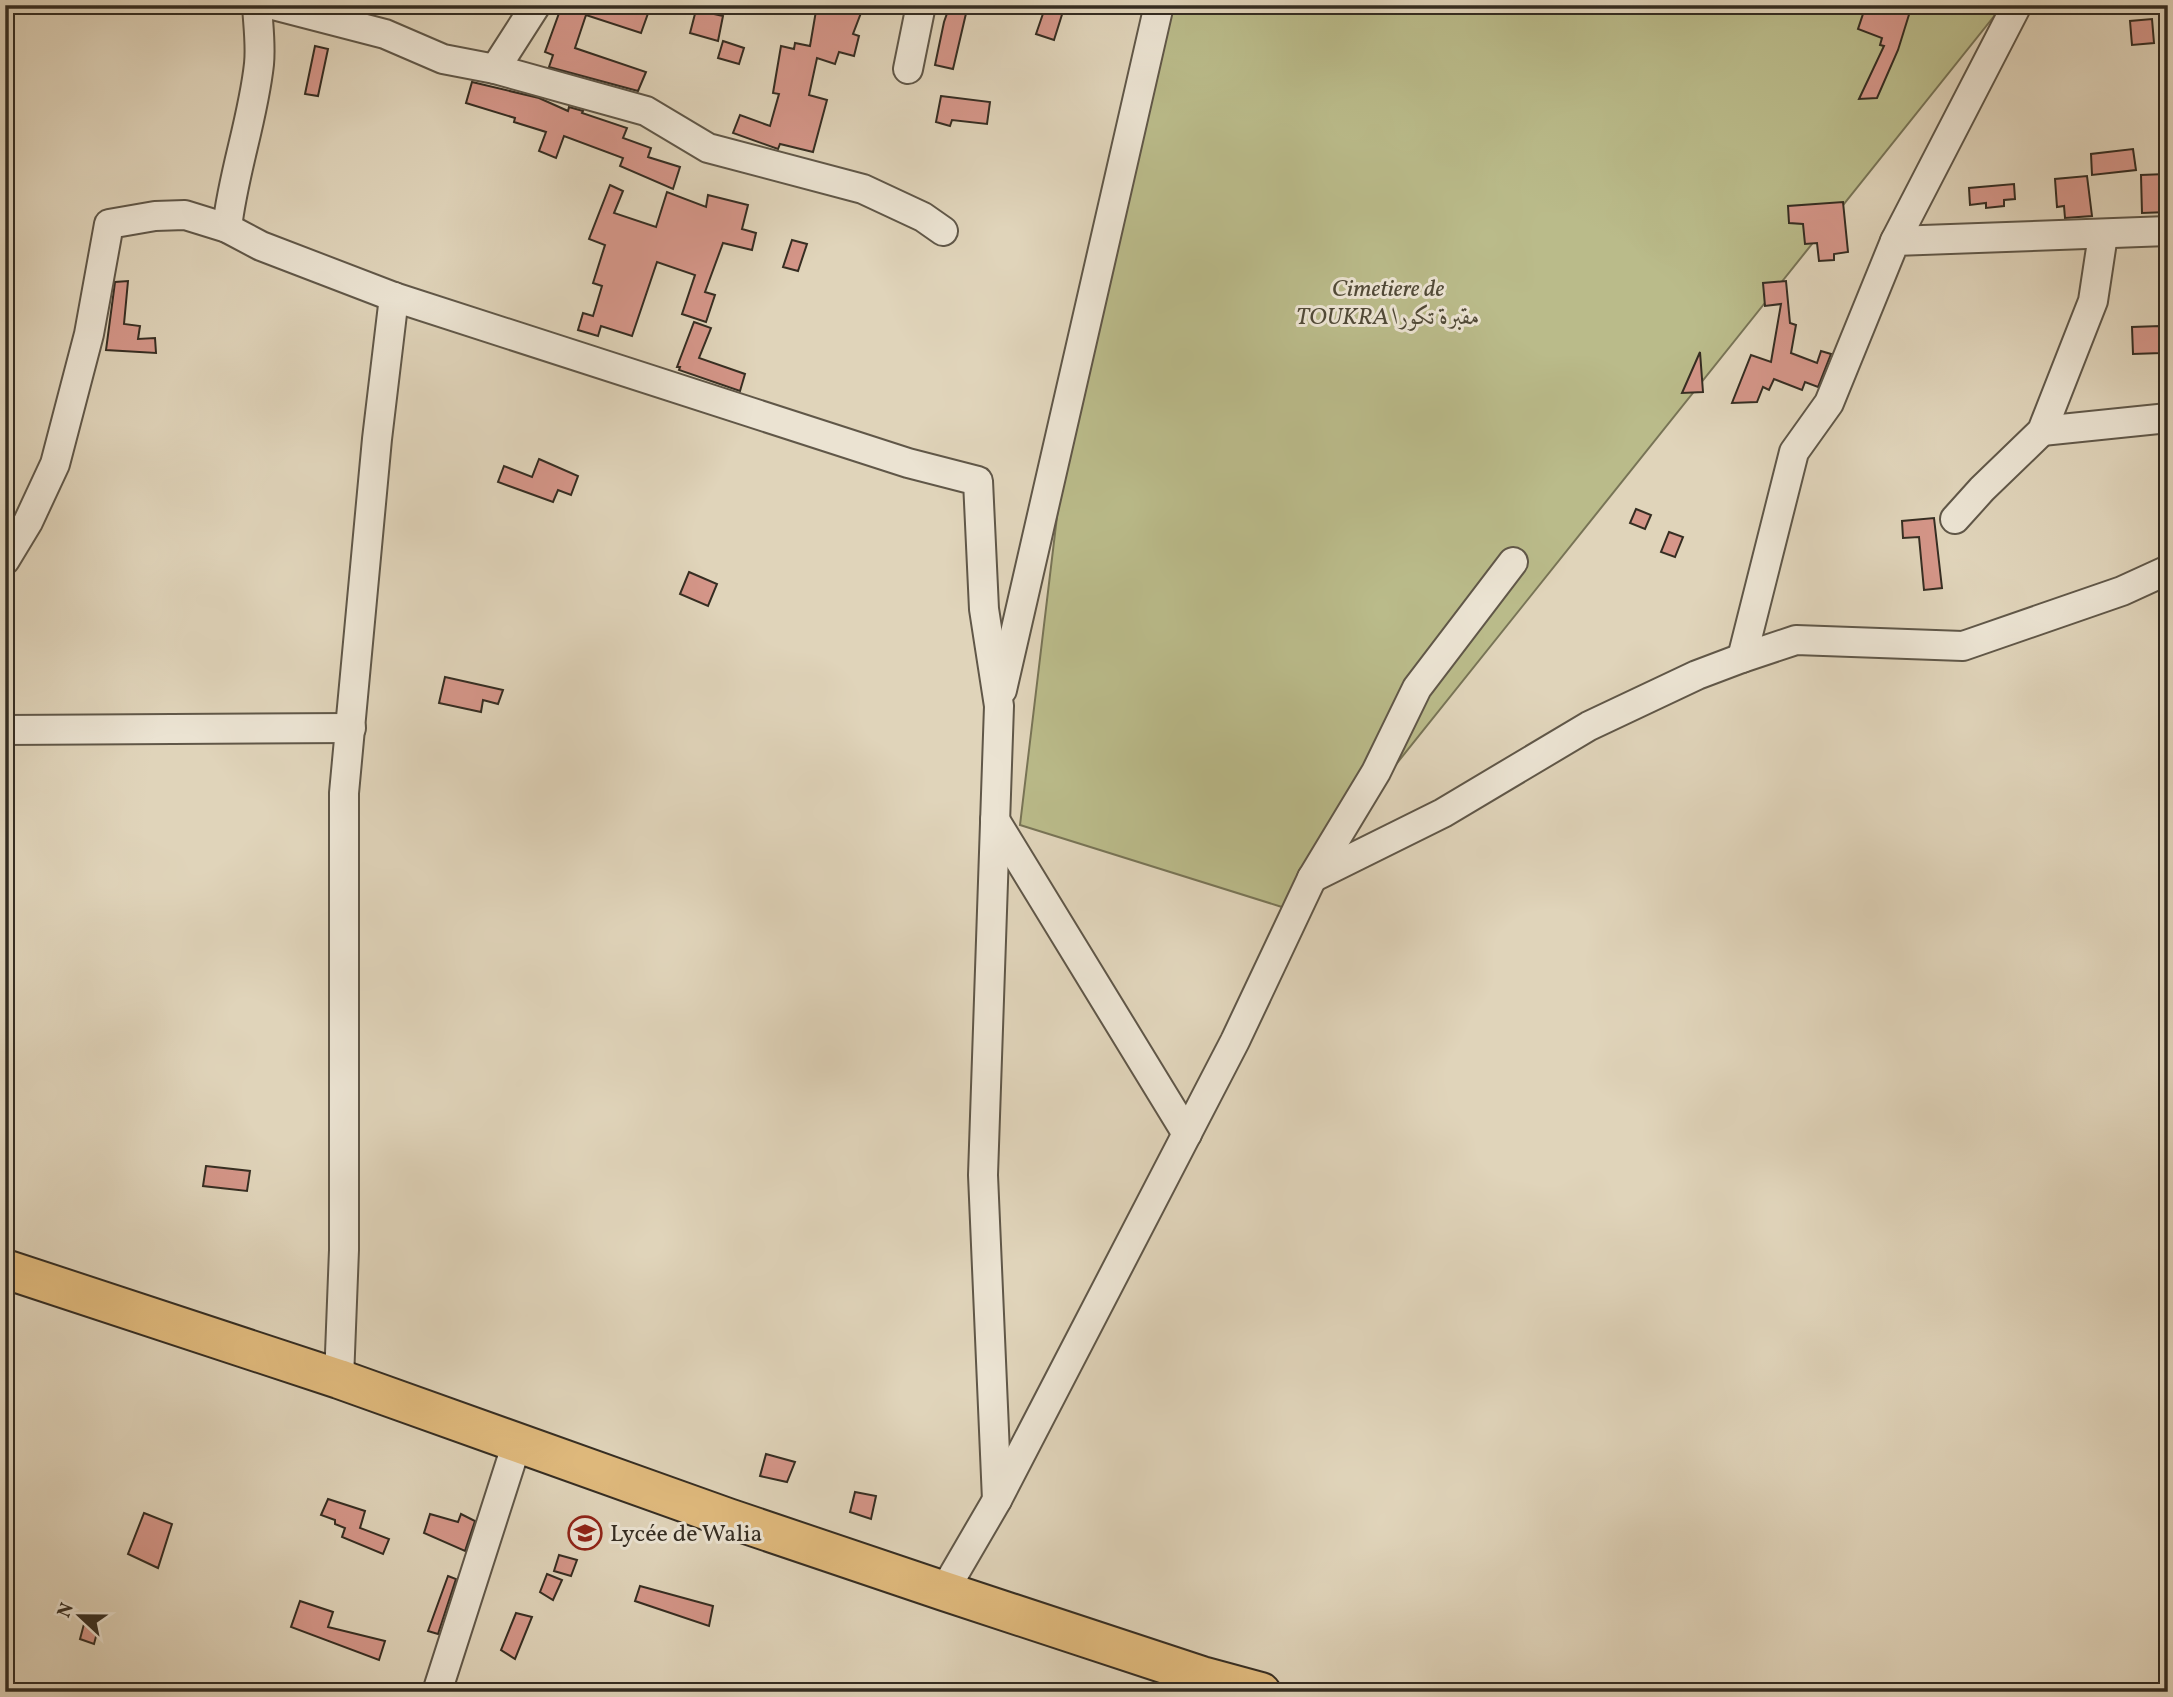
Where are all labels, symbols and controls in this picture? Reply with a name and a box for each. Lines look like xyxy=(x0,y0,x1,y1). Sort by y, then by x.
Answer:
park label: Cimetiere de TOUKRA مقبرة تكورا xyxy=(1296,273,1480,335)
school or university icon: Lycée de Walia xyxy=(566,1514,604,1552)
place label: Lycée de Walia xyxy=(610,1518,762,1552)
north arrow xyxy=(46,1582,116,1652)
text: N xyxy=(51,1599,81,1622)

